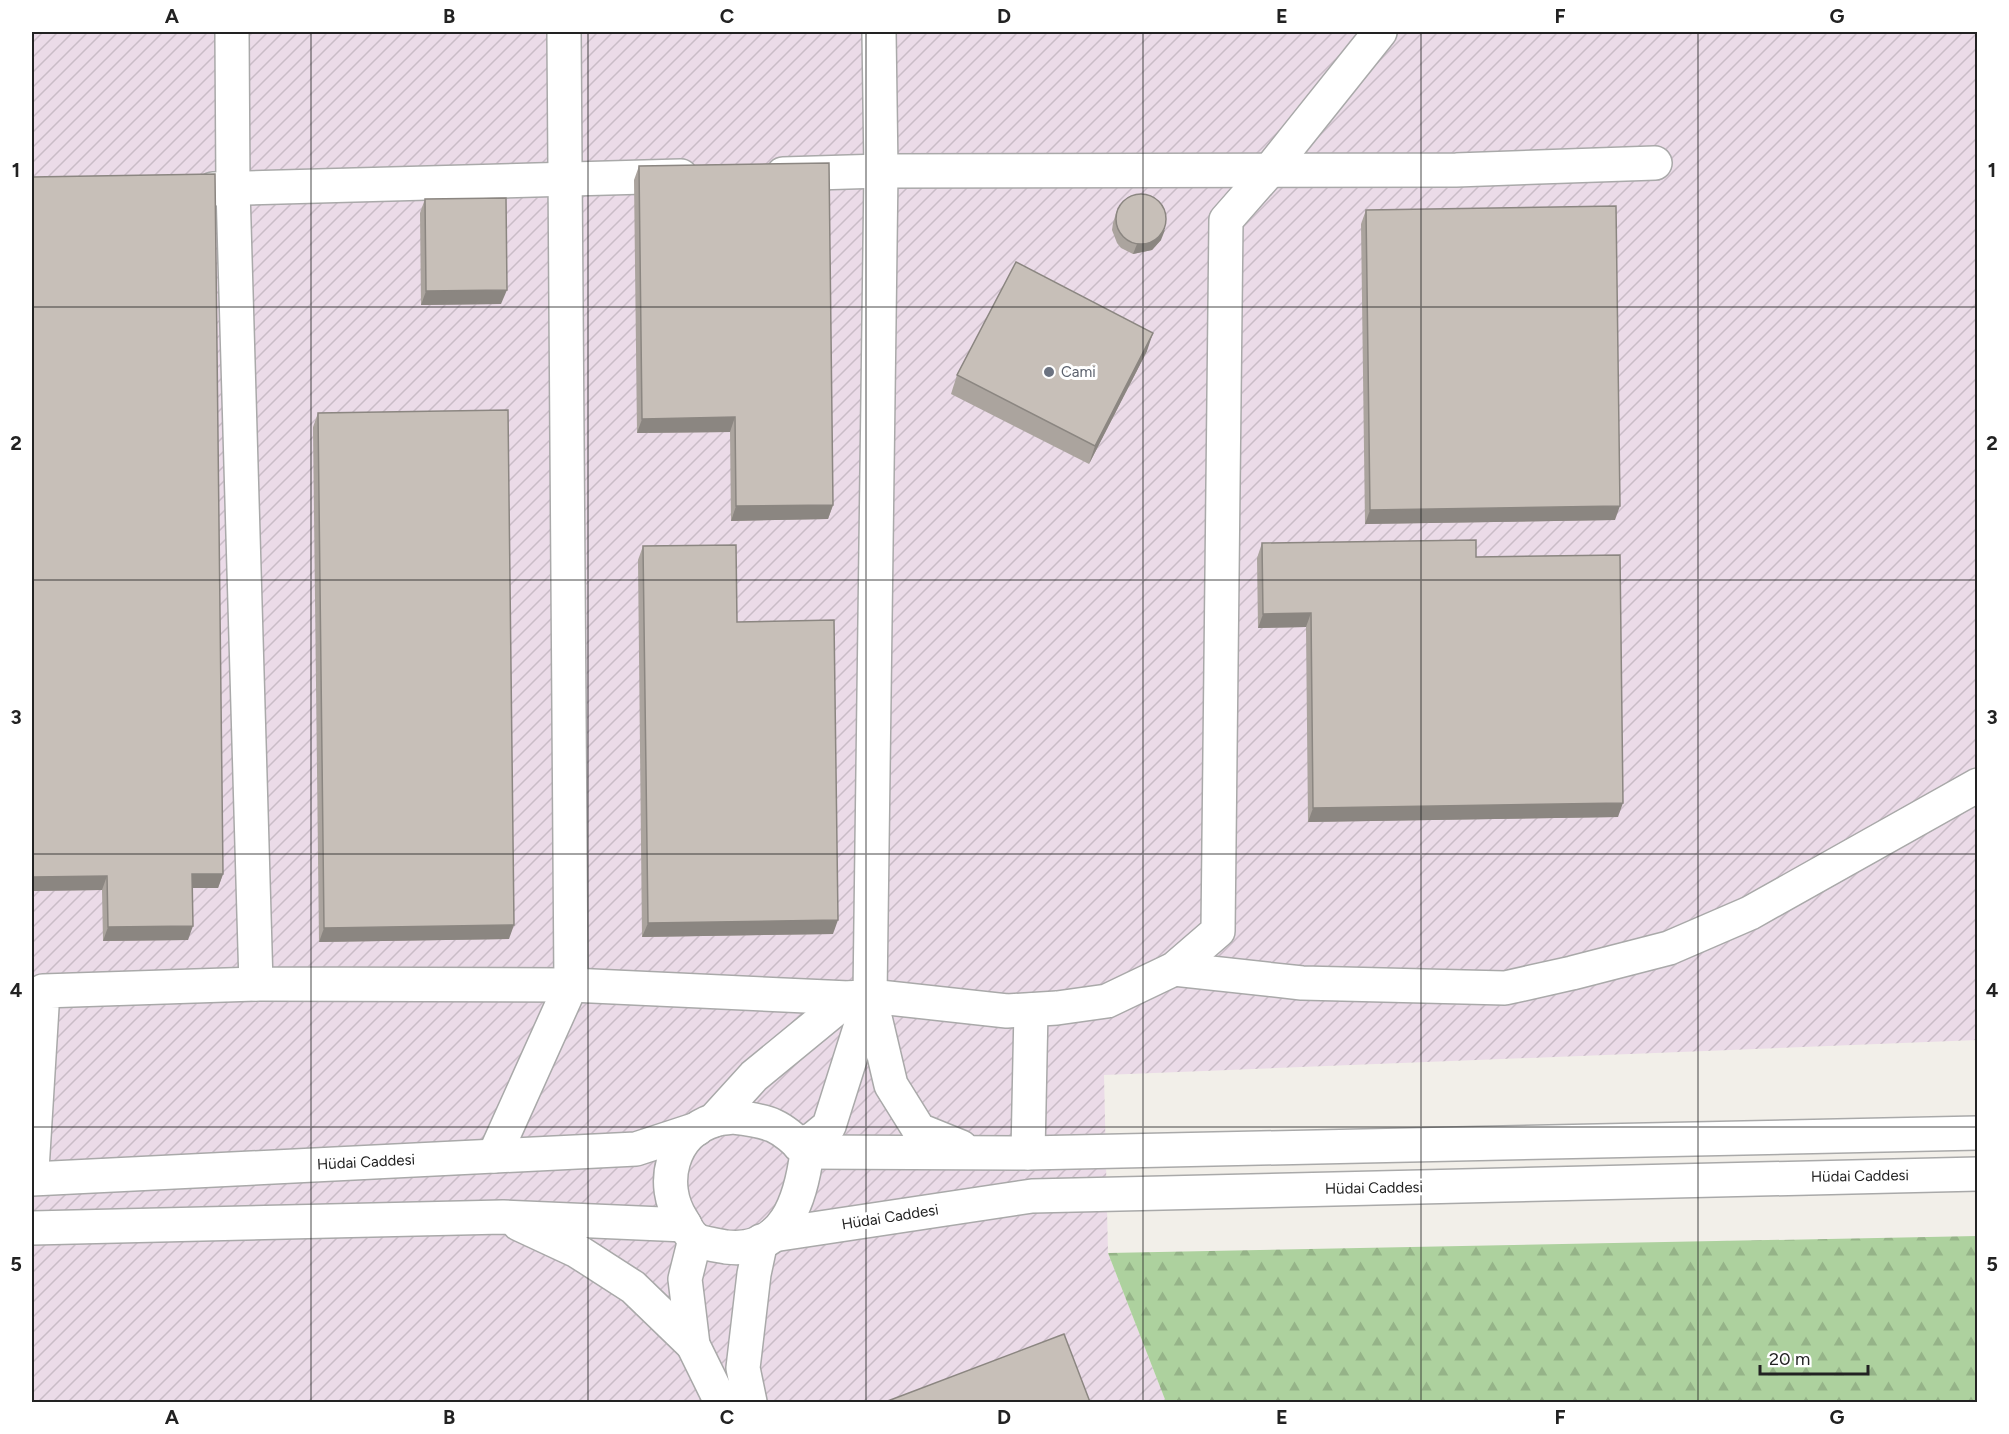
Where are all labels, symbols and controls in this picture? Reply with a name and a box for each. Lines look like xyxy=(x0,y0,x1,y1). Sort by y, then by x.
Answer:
text: A xyxy=(165,4,180,28)
text: B xyxy=(443,4,455,28)
text: C xyxy=(720,4,734,28)
text: D xyxy=(997,4,1011,28)
text: E xyxy=(1276,4,1288,28)
text: F xyxy=(1554,4,1566,28)
text: G xyxy=(1830,4,1845,28)
text: 1 xyxy=(12,158,20,182)
text: 1 xyxy=(1988,158,1996,182)
place label: Cami xyxy=(1061,363,1096,381)
marker: Cami xyxy=(1042,365,1056,379)
text: 2 xyxy=(10,431,22,455)
text: 2 xyxy=(1986,431,1998,455)
text: 3 xyxy=(10,705,22,729)
text: 3 xyxy=(1986,705,1998,729)
text: 4 xyxy=(10,978,23,1002)
text: 4 xyxy=(1986,978,1999,1002)
street label: Hüdai Caddesi xyxy=(317,1150,415,1174)
street label: Hüdai Caddesi xyxy=(1811,1166,1909,1186)
street label: Hüdai Caddesi xyxy=(1325,1178,1423,1198)
street label: Hüdai Caddesi xyxy=(840,1200,940,1234)
text: 5 xyxy=(10,1252,22,1276)
text: 5 xyxy=(1986,1252,1998,1276)
scale bar xyxy=(1760,1338,1868,1376)
text: 20 m xyxy=(1769,1348,1810,1370)
text: A xyxy=(165,1405,180,1429)
text: B xyxy=(443,1405,455,1429)
text: C xyxy=(720,1405,734,1429)
text: D xyxy=(997,1405,1011,1429)
text: E xyxy=(1276,1405,1288,1429)
text: F xyxy=(1554,1405,1566,1429)
text: G xyxy=(1830,1405,1845,1429)

